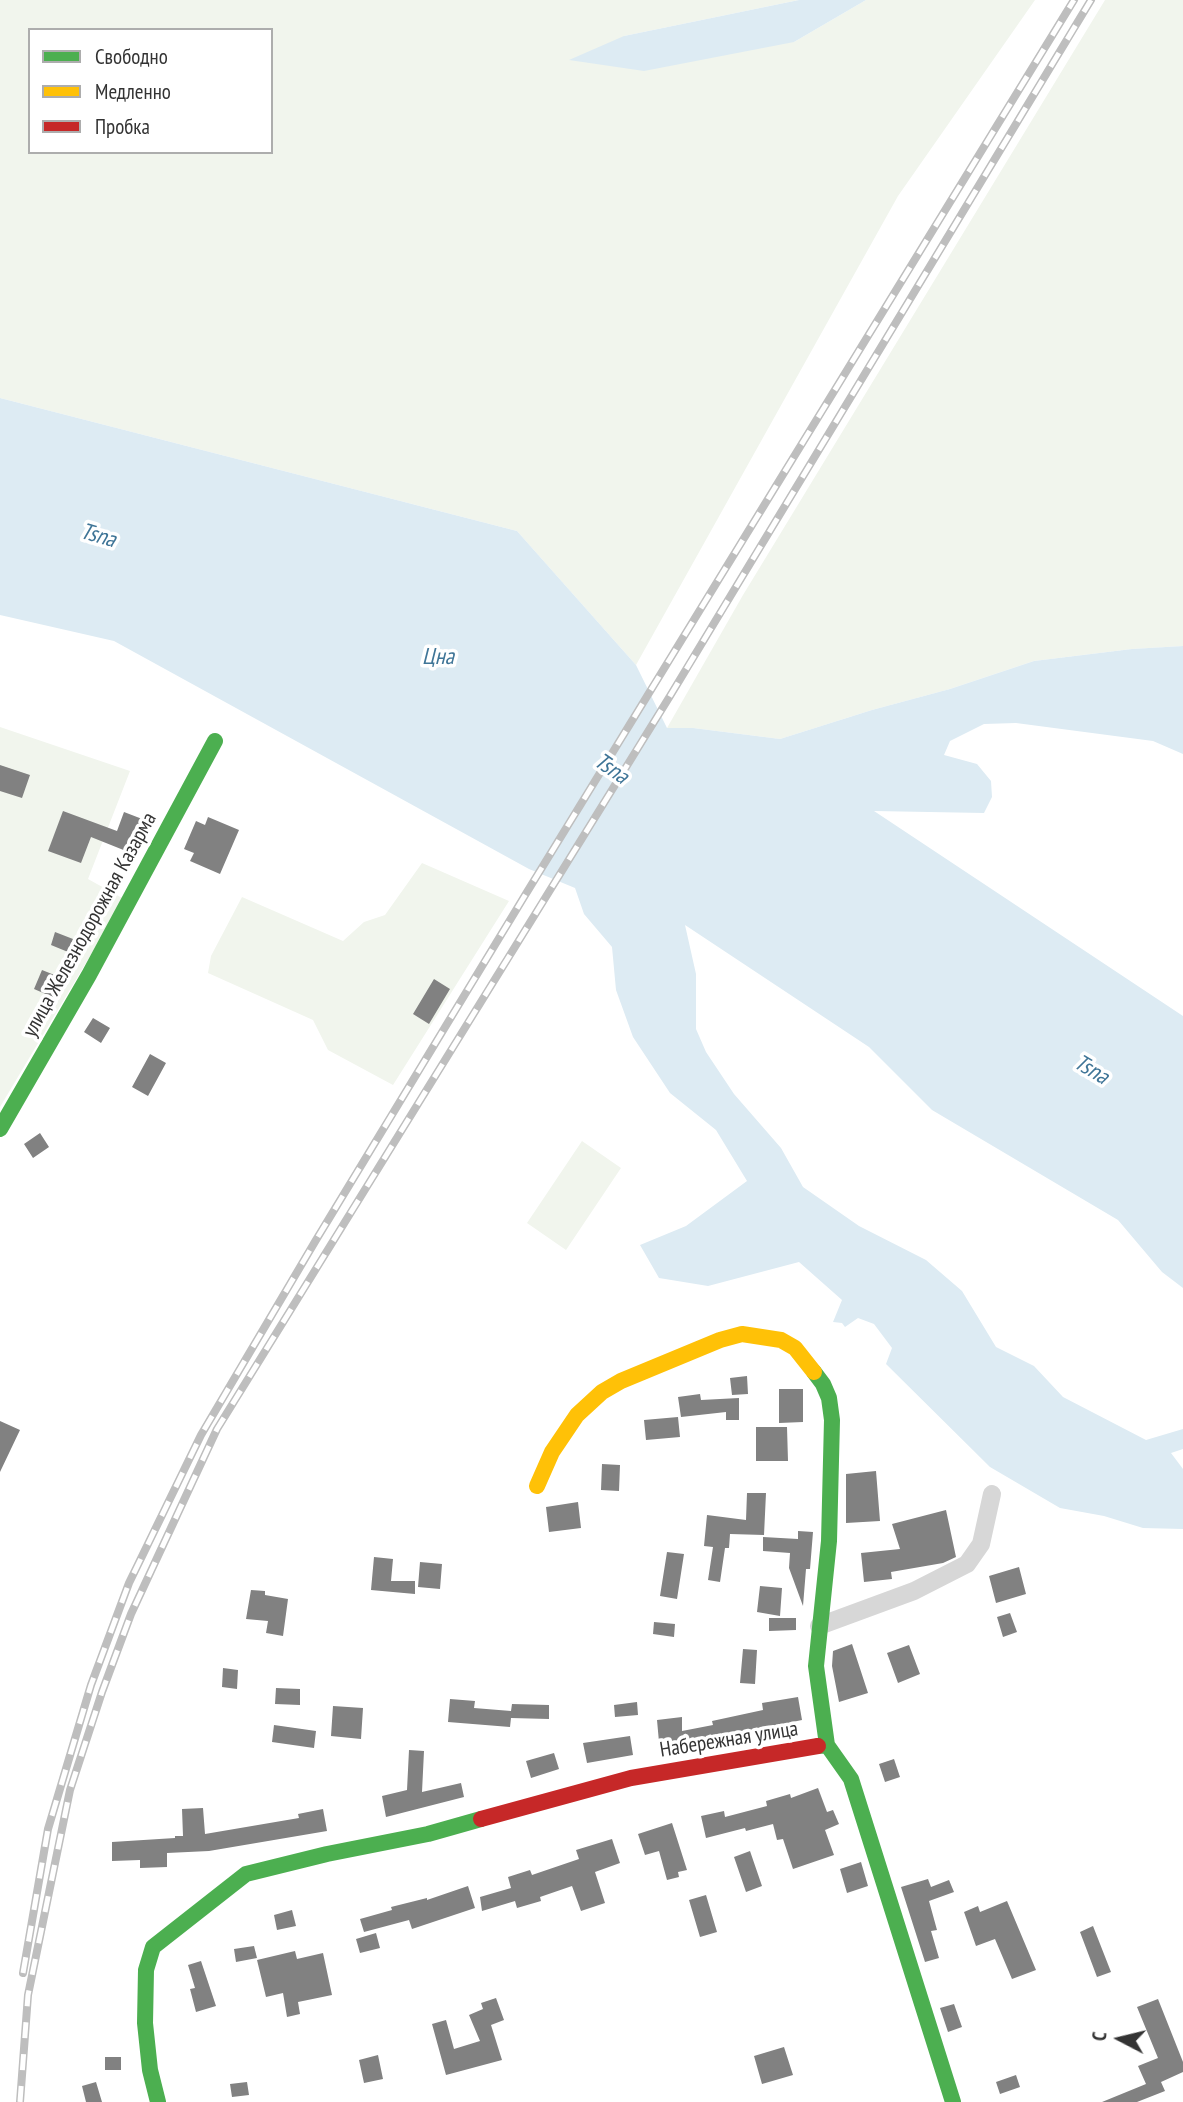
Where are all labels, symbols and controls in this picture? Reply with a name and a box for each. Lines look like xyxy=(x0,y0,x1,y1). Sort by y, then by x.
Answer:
legend xyxy=(28,28,273,154)
text: Свободно xyxy=(95,43,168,70)
text: Медленно xyxy=(95,78,171,105)
text: Пробка xyxy=(95,113,150,140)
water label: Tsna xyxy=(77,518,119,554)
water label: Цна xyxy=(422,643,454,671)
water label: Tsna xyxy=(589,748,633,790)
street label: улица Железнодорожная Казарма xyxy=(18,808,162,1042)
water label: Tsna xyxy=(1069,1049,1113,1091)
street label: Набережная улица xyxy=(658,1717,800,1763)
north arrow xyxy=(1085,2004,1155,2074)
text: С xyxy=(1087,2031,1112,2042)

